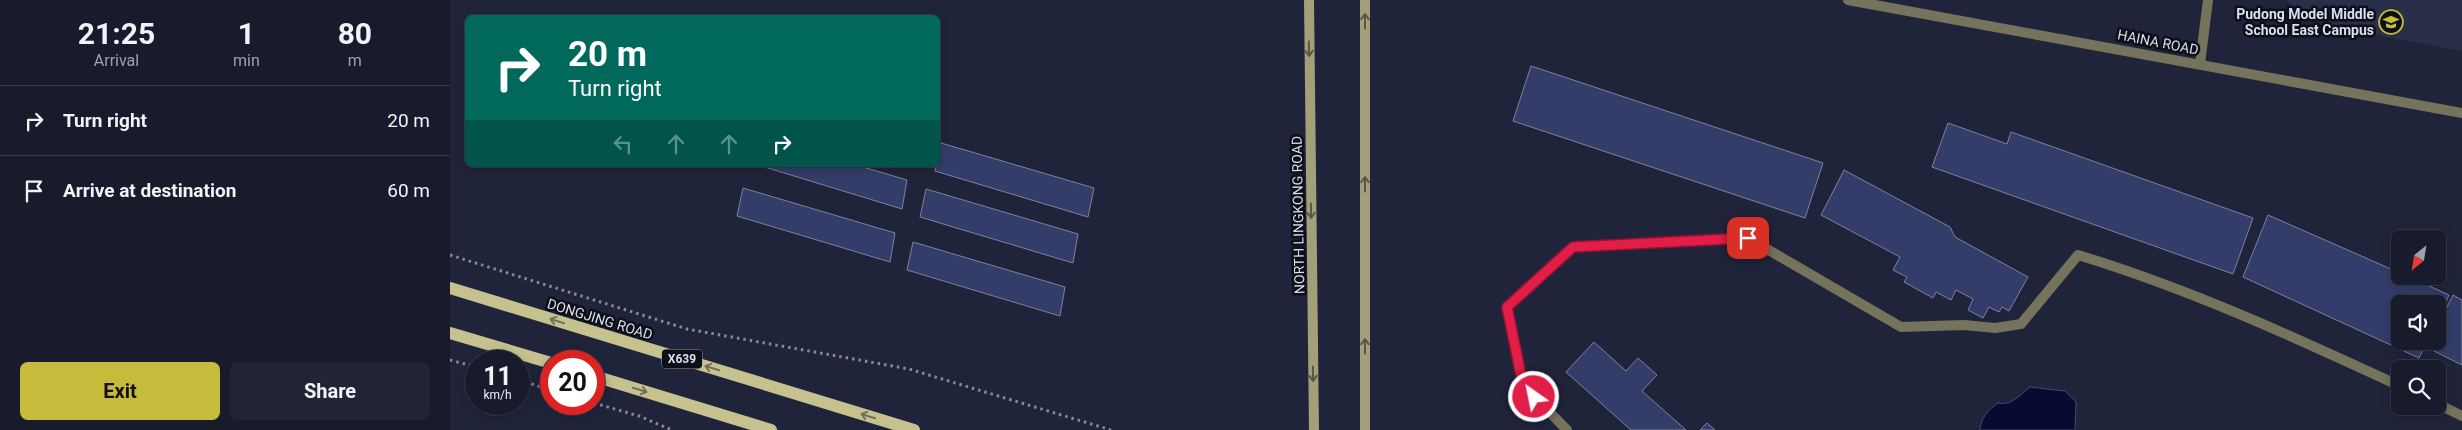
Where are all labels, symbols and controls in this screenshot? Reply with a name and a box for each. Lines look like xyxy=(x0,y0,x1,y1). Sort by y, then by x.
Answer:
place label: Pudong Model Middle School East Campus xyxy=(2236,6,2374,38)
school or university icon: Pudong Model Middle School East Campus xyxy=(2378,9,2404,35)
one-way arrow xyxy=(1360,14,1370,30)
text: 21:25 xyxy=(78,16,155,51)
text: 1 xyxy=(238,16,255,51)
text: 80 xyxy=(338,16,372,51)
street label: HAINA ROAD xyxy=(2116,26,2200,58)
text: 20 m xyxy=(568,34,647,75)
icon: right xyxy=(485,35,550,100)
one-way arrow xyxy=(1305,40,1314,56)
text: Arrival xyxy=(94,51,139,70)
text: min xyxy=(233,51,260,70)
text: m xyxy=(348,51,362,70)
text: Turn right xyxy=(568,76,662,101)
icon: right xyxy=(20,107,48,135)
text: Turn right xyxy=(63,109,147,132)
text: 20 m xyxy=(387,109,430,132)
icon: left xyxy=(609,130,637,158)
icon: ahead xyxy=(662,130,690,158)
icon: ahead xyxy=(715,130,743,158)
icon: right xyxy=(768,130,796,158)
street label: NORTH LINGKONG ROAD xyxy=(1289,136,1307,294)
one-way arrow xyxy=(1360,176,1370,192)
icon: arrive xyxy=(20,177,48,205)
text: Arrive at destination xyxy=(63,179,236,202)
text: 60 m xyxy=(387,179,430,202)
one-way arrow xyxy=(1307,203,1316,219)
pin xyxy=(1727,217,1769,259)
icon: arrive xyxy=(1734,224,1762,252)
north arrow xyxy=(2391,230,2446,285)
map controls xyxy=(2391,230,2446,415)
street label: DONGJING ROAD xyxy=(545,295,655,343)
button: sound xyxy=(2391,295,2446,350)
one-way arrow xyxy=(549,315,565,325)
one-way arrow xyxy=(1360,339,1370,355)
road number: X639 xyxy=(662,349,702,368)
speed limit sign: 20 xyxy=(540,350,605,415)
button: search xyxy=(2391,360,2446,415)
button: Exit xyxy=(20,362,220,420)
button: Share xyxy=(230,362,430,420)
text: 11 xyxy=(483,362,512,391)
one-way arrow xyxy=(705,363,721,373)
one-way arrow xyxy=(1308,365,1318,381)
position arrow xyxy=(1507,370,1559,422)
one-way arrow xyxy=(632,386,648,396)
text: km/h xyxy=(483,388,512,402)
one-way arrow xyxy=(860,410,876,420)

